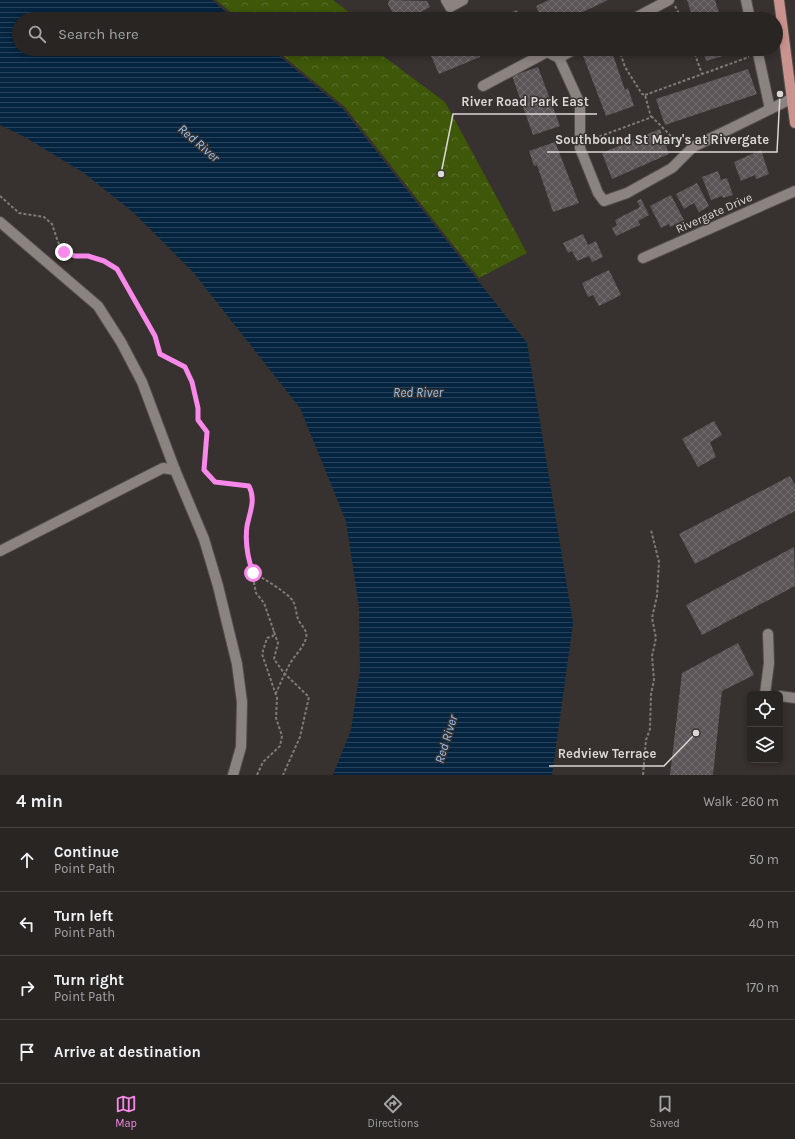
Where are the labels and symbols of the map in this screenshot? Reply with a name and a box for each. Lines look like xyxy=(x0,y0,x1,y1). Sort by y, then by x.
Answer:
callout: River Road Park East xyxy=(453,89,597,114)
text: River Road Park East xyxy=(461,94,589,109)
water label: Red River xyxy=(175,121,223,165)
callout: Southbound St Mary's at Rivergate xyxy=(547,127,777,152)
text: Southbound St Mary's at Rivergate xyxy=(555,132,769,147)
street label: Rivergate Drive xyxy=(674,190,754,236)
route end xyxy=(55,243,73,261)
water label: Red River xyxy=(393,385,444,400)
route start xyxy=(244,564,262,582)
water label: Red River xyxy=(432,712,461,765)
callout: Redview Terrace xyxy=(549,741,664,766)
text: Redview Terrace xyxy=(558,746,656,761)

